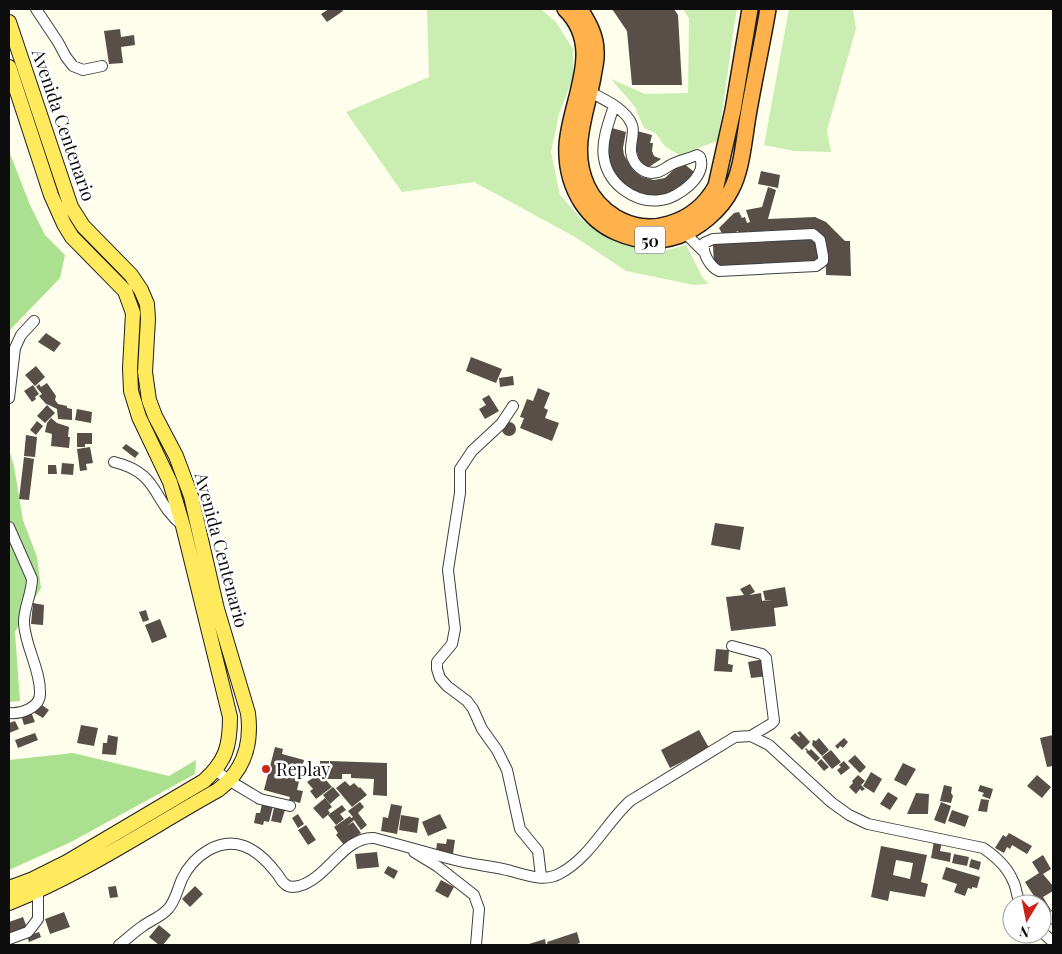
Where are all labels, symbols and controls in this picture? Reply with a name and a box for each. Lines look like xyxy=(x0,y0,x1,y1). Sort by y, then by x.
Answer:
street label: Avenida Centenario xyxy=(26,45,101,204)
road number: 50 xyxy=(635,226,665,254)
street label: Avenida Centenario xyxy=(190,469,254,630)
place label: Replay xyxy=(276,757,330,781)
marker: Replay xyxy=(260,763,272,775)
north arrow xyxy=(1002,894,1052,944)
text: N xyxy=(1018,922,1031,943)

